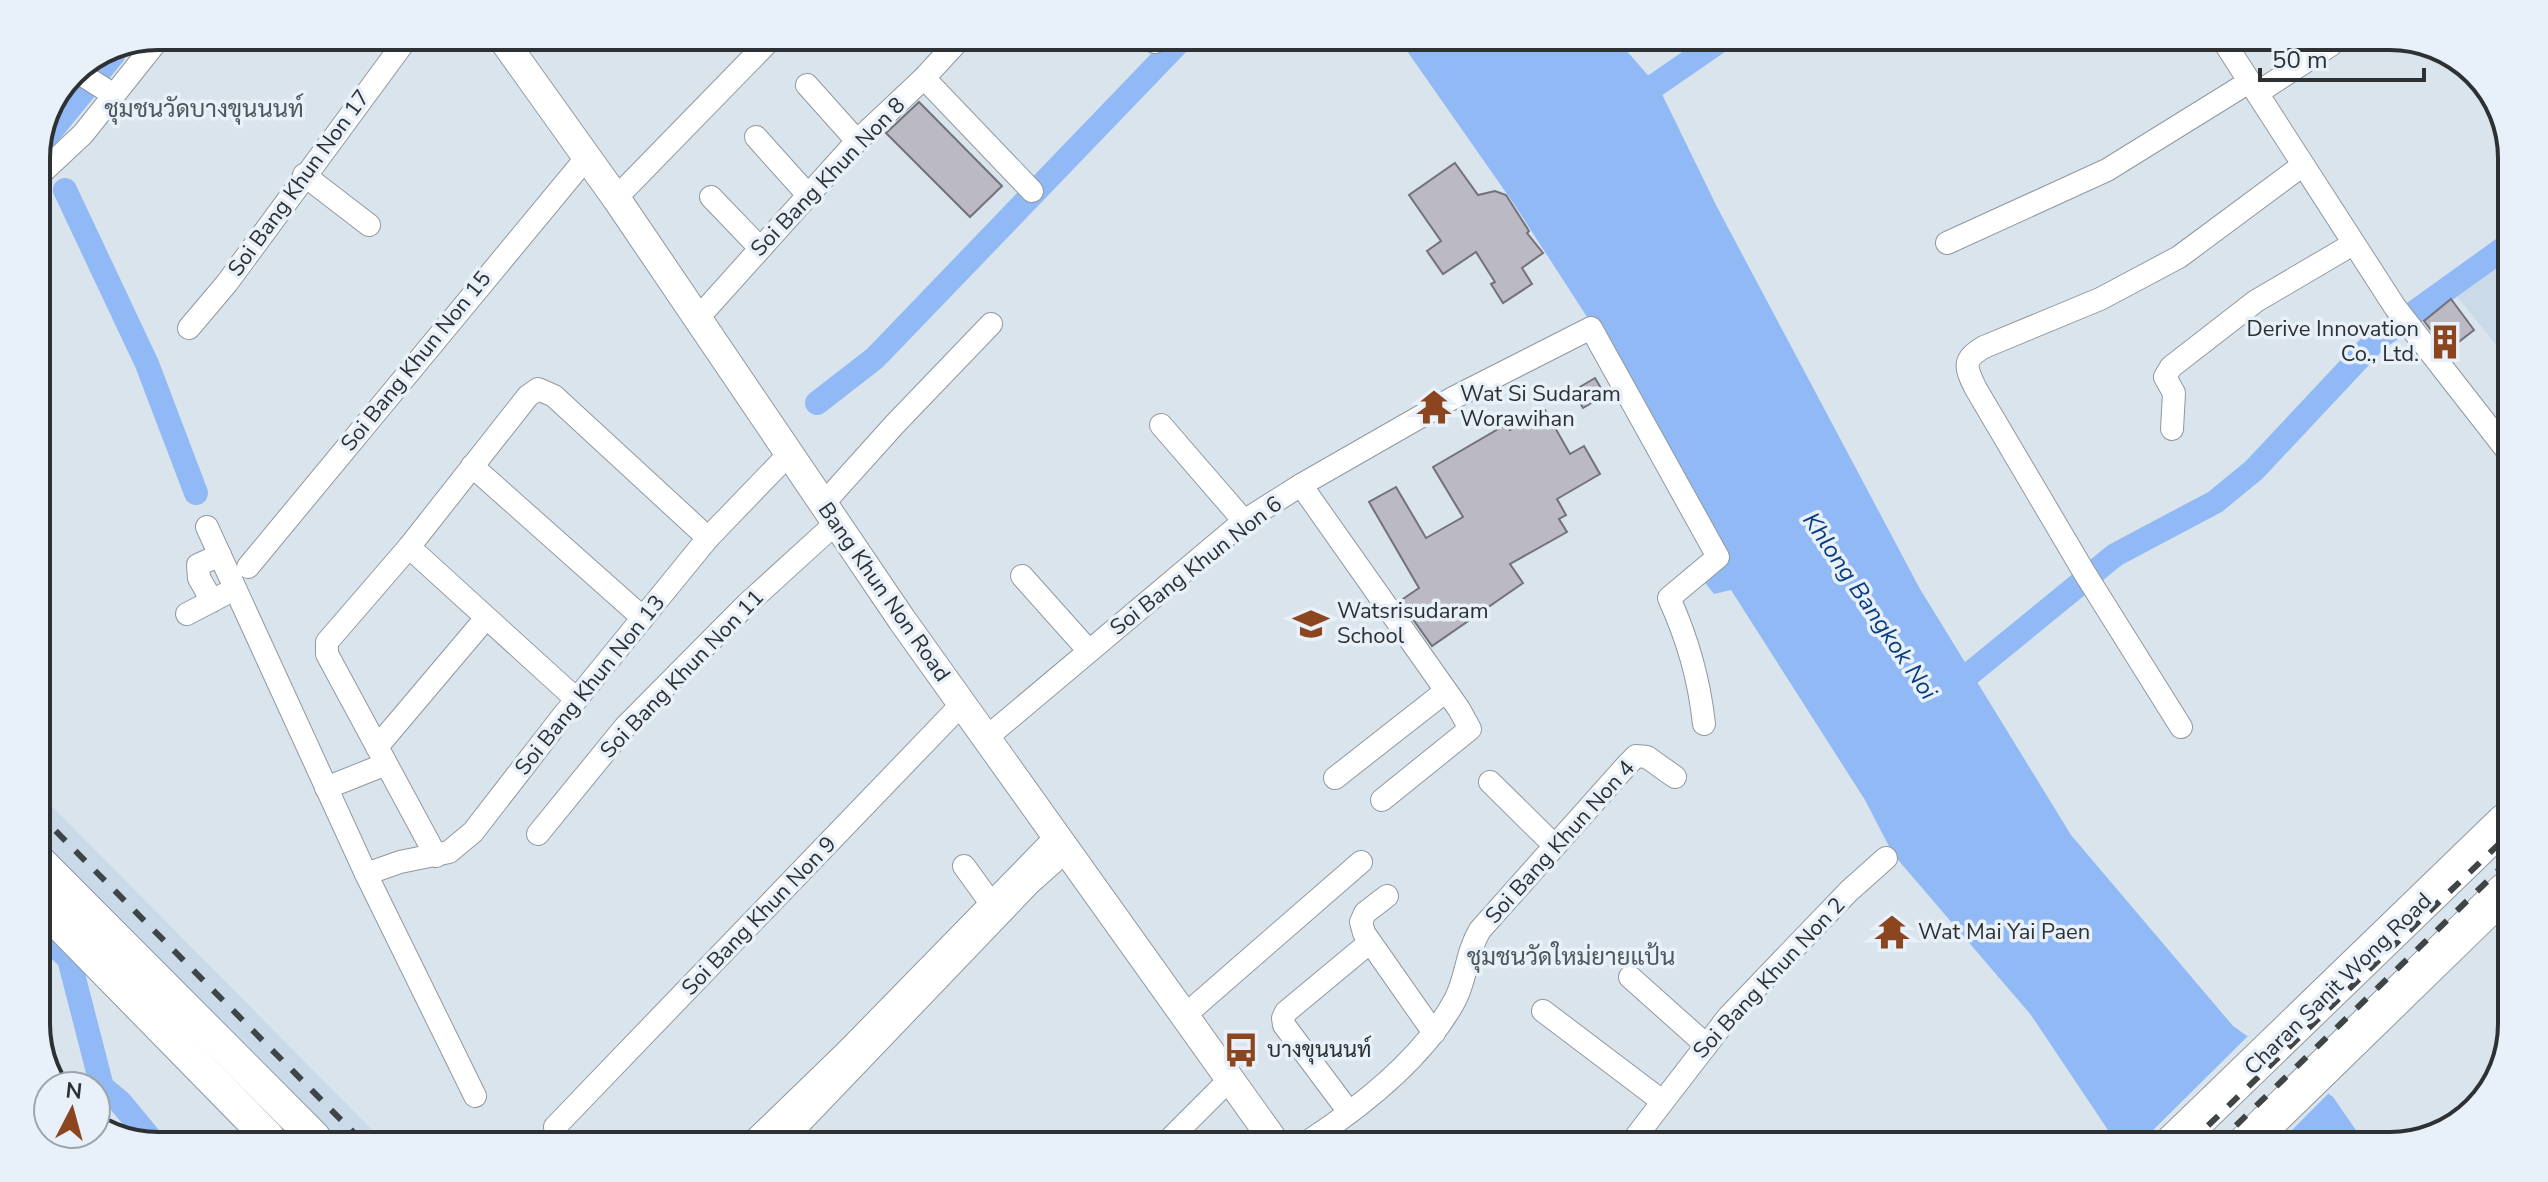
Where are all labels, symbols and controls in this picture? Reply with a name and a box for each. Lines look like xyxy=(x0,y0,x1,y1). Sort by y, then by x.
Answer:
scale bar xyxy=(2260,32,2424,82)
text: 50 m xyxy=(2272,44,2328,76)
street label: Soi Bang Khun Non 17 xyxy=(221,84,377,282)
street label: Soi Bang Khun Non 8 xyxy=(744,91,912,263)
district label: ชุมชนวัดบางขุนนนท์ xyxy=(104,93,304,125)
street label: Soi Bang Khun Non 15 xyxy=(334,265,498,457)
place label: Derive Innovation Co., Ltd. xyxy=(2246,314,2419,369)
building icon: Derive Innovation Co., Ltd. xyxy=(2426,323,2464,361)
place label: Wat Si Sudaram Worawihan xyxy=(1460,379,1621,434)
temple icon: Wat Si Sudaram Worawihan xyxy=(1415,388,1453,426)
street label: Soi Bang Khun Non 6 xyxy=(1104,489,1288,643)
street label: Bang Khun Non Road xyxy=(811,496,957,688)
water label: Khlong Bangkok Noi xyxy=(1795,506,1945,706)
street label: Soi Bang Khun Non 11 xyxy=(593,583,771,765)
street label: Soi Bang Khun Non 13 xyxy=(508,589,672,781)
place label: Watsrisudaram School xyxy=(1337,596,1489,651)
school or university icon: Watsrisudaram School xyxy=(1292,605,1330,643)
street label: Soi Bang Khun Non 4 xyxy=(1478,754,1642,930)
street label: Soi Bang Khun Non 9 xyxy=(675,830,843,1002)
street label: Charan Sanit Wong Road xyxy=(2238,886,2438,1082)
street label: Soi Bang Khun Non 2 xyxy=(1686,891,1852,1065)
temple icon: Wat Mai Yai Paen xyxy=(1873,913,1911,951)
place label: Wat Mai Yai Paen xyxy=(1918,917,2090,947)
district label: ชุมชนวัดใหม่ยายแป้น xyxy=(1467,941,1675,973)
bus stop icon: บางขุนนนท์ xyxy=(1222,1031,1260,1069)
place label: บางขุนนนท์ xyxy=(1267,1035,1371,1065)
north arrow xyxy=(32,1070,112,1150)
text: N xyxy=(64,1075,84,1107)

